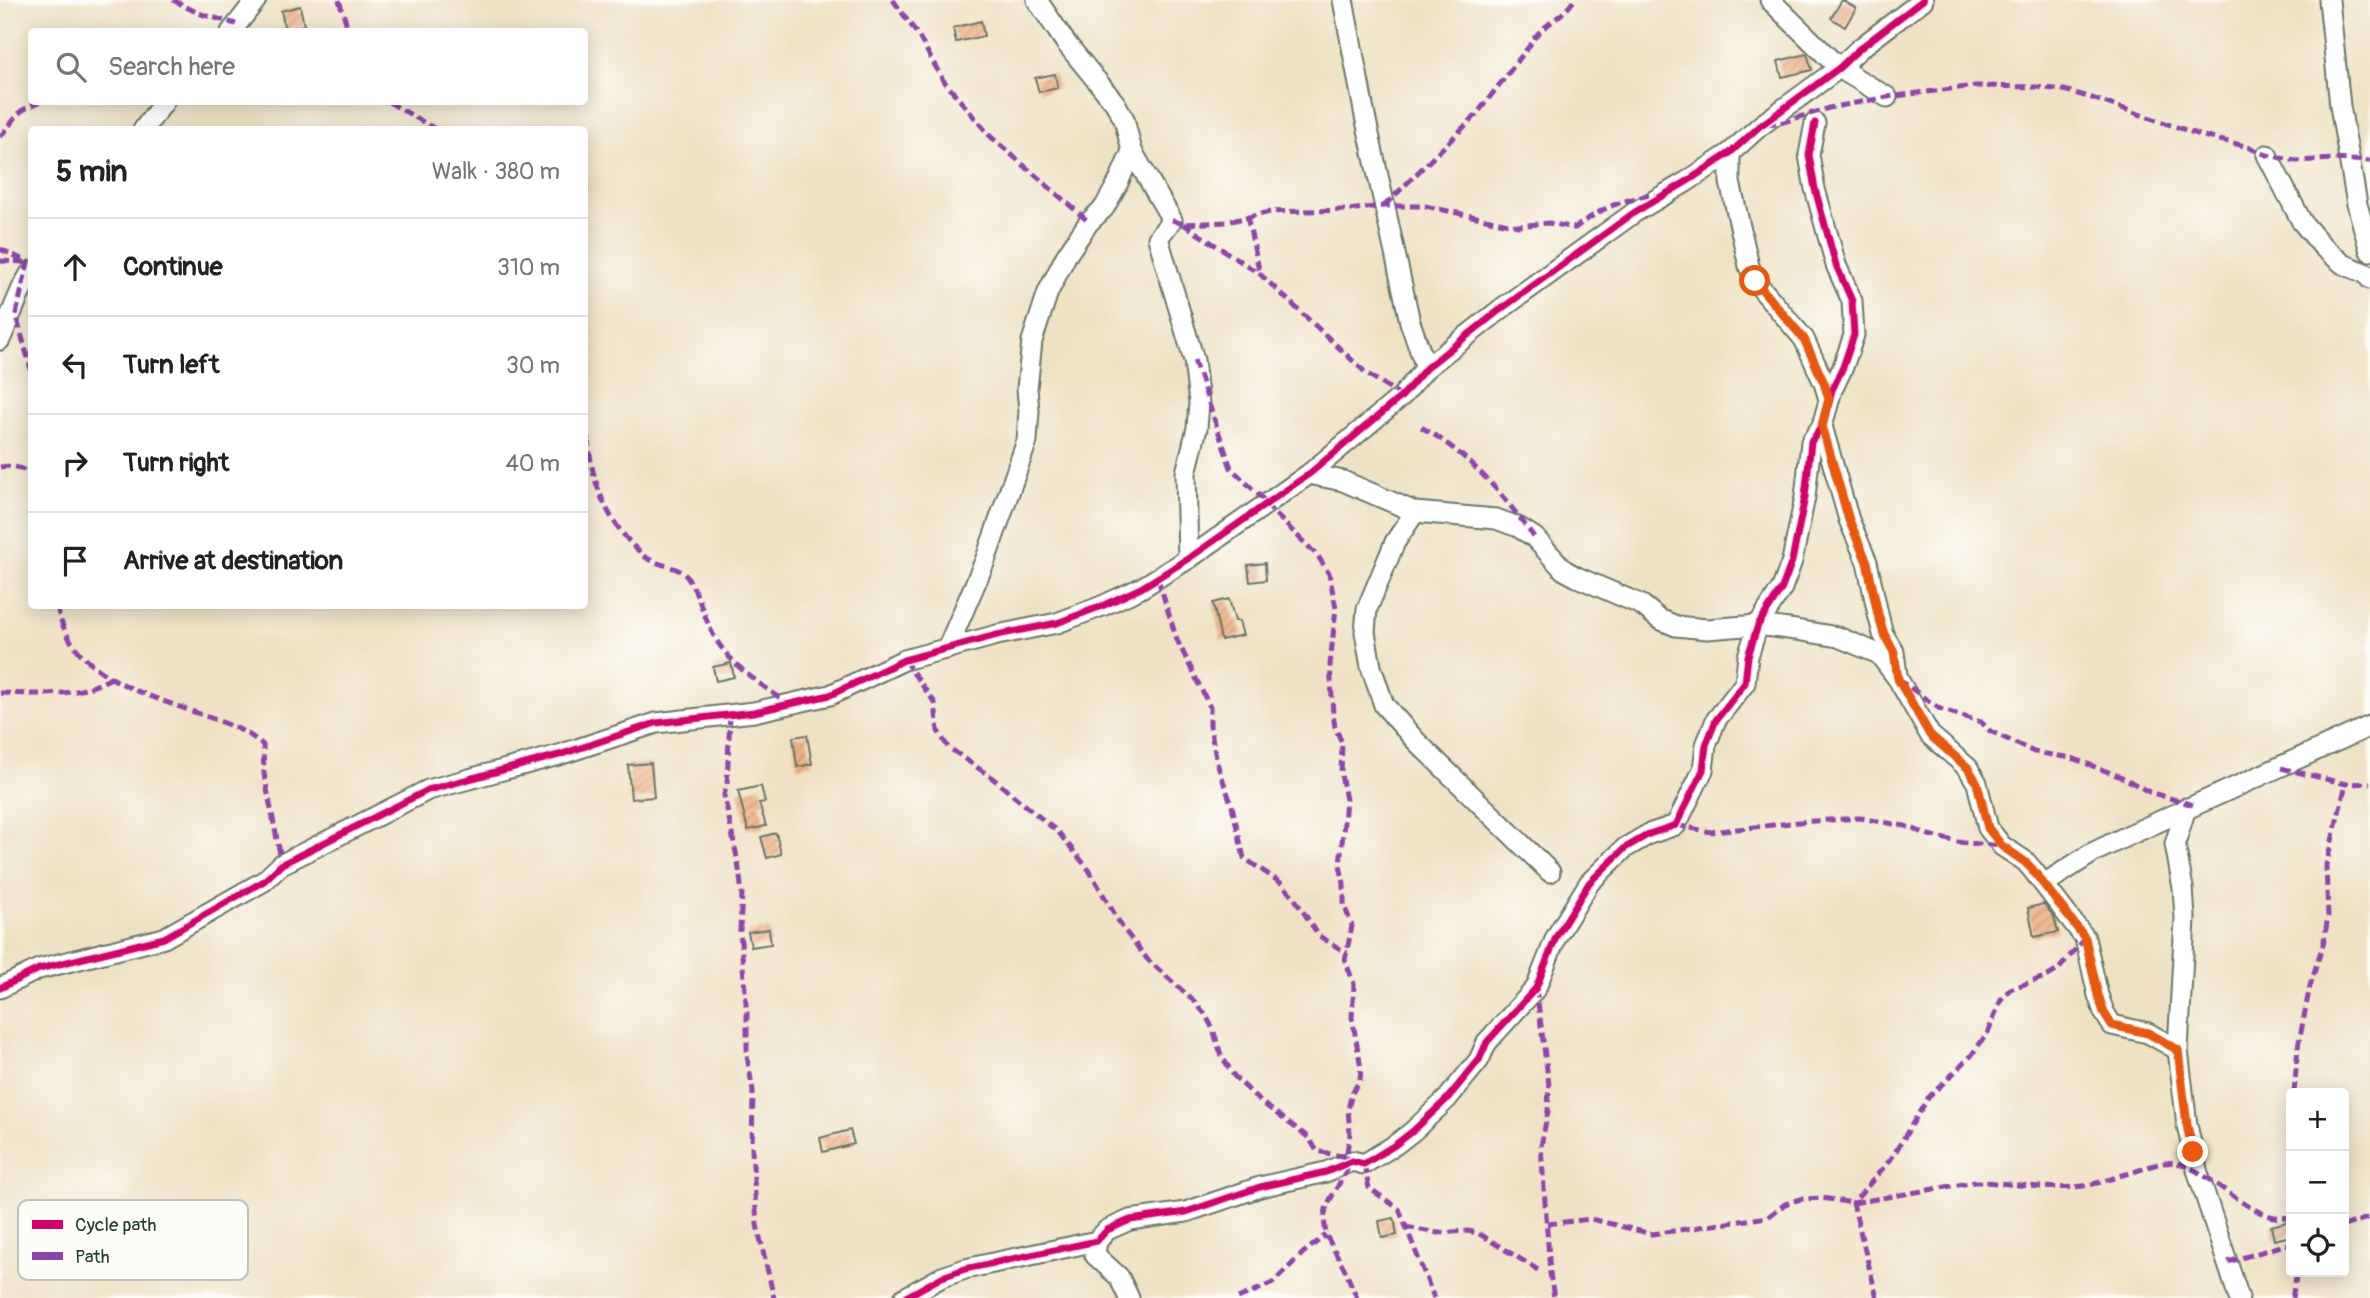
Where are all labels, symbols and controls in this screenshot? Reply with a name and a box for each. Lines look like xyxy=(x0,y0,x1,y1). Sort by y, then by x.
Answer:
search box xyxy=(28,28,588,105)
icon: search xyxy=(52,48,90,86)
text: Search here xyxy=(108,51,235,83)
text: 5 min xyxy=(56,153,127,190)
text: Walk · 380 m xyxy=(432,157,560,186)
icon: ahead xyxy=(56,248,94,286)
text: Continue xyxy=(123,251,223,283)
text: 310 m xyxy=(497,253,560,282)
route start xyxy=(1739,265,1770,296)
icon: left xyxy=(56,346,94,384)
text: Turn left xyxy=(123,349,219,381)
text: 30 m xyxy=(506,351,560,380)
icon: right xyxy=(56,444,94,482)
text: Turn right xyxy=(123,447,229,479)
text: 40 m xyxy=(506,449,560,478)
icon: arrive xyxy=(56,542,94,580)
text: Arrive at destination xyxy=(123,545,343,577)
map controls xyxy=(2286,1088,2349,1277)
button: + xyxy=(2286,1088,2349,1151)
route end xyxy=(2177,1136,2208,1167)
button: − xyxy=(2286,1151,2349,1214)
legend xyxy=(18,1200,248,1280)
text: Cycle path xyxy=(75,1213,156,1237)
button: locate xyxy=(2286,1214,2349,1277)
text: Path xyxy=(75,1245,110,1269)

